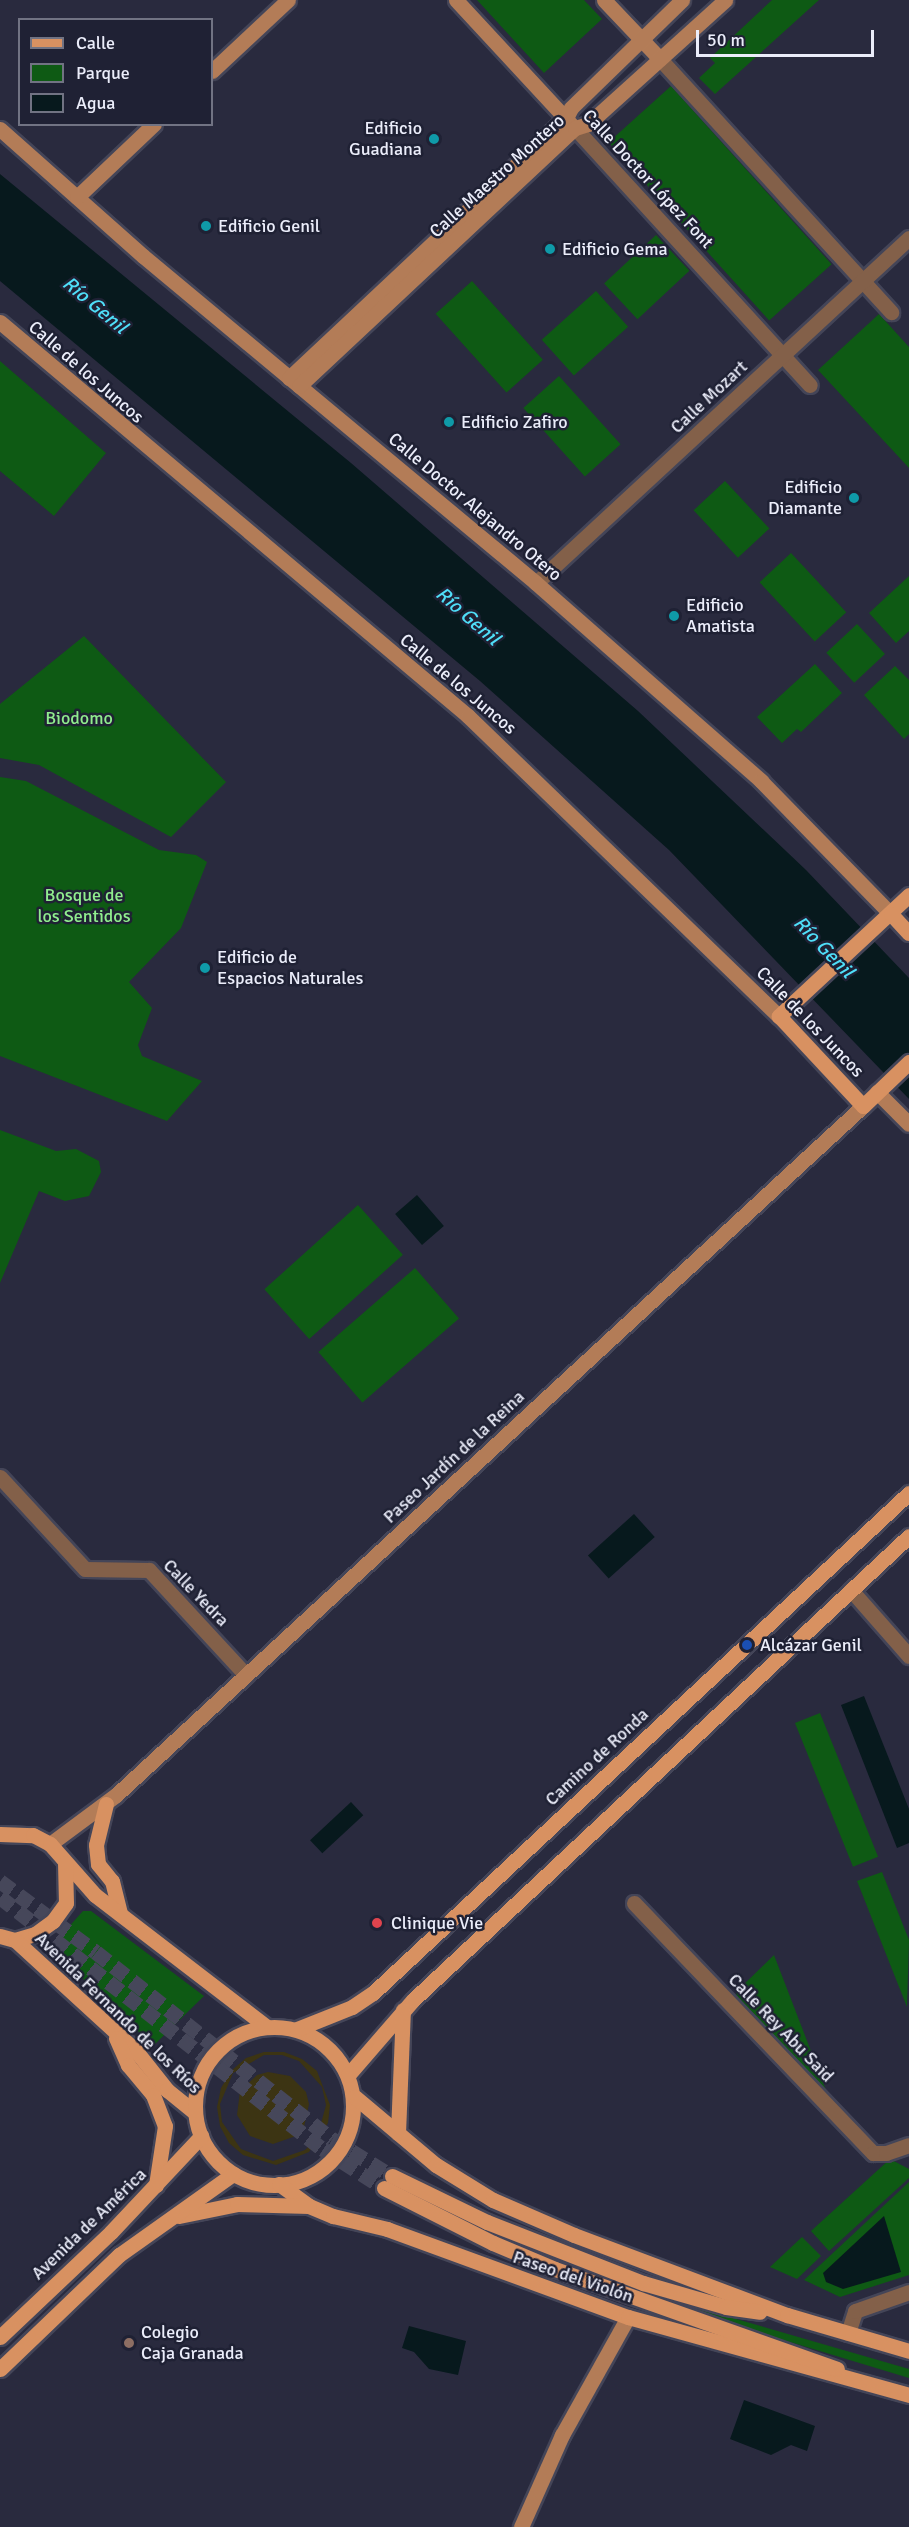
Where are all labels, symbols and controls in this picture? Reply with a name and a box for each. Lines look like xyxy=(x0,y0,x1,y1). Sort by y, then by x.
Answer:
legend xyxy=(18,18,213,126)
scale bar xyxy=(699,18,878,56)
text: 50 m xyxy=(707,29,745,51)
text: Calle xyxy=(76,32,115,54)
text: Parque xyxy=(76,62,130,84)
text: Agua xyxy=(76,92,115,114)
street label: Calle Doctor López Font xyxy=(578,105,718,253)
street label: Calle Maestro Montero xyxy=(425,110,569,242)
place label: Edificio Guadiana xyxy=(349,118,422,160)
marker: Edificio Guadiana xyxy=(427,132,441,146)
place label: Edificio Genil xyxy=(218,215,320,237)
marker: Edificio Genil xyxy=(199,219,213,233)
place label: Edificio Gema xyxy=(562,238,668,260)
marker: Edificio Gema xyxy=(543,242,557,256)
water label: Río Genil xyxy=(58,271,132,339)
street label: Calle de los Juncos xyxy=(24,316,148,428)
street label: Calle Mozart xyxy=(666,356,752,438)
place label: Edificio Zafiro xyxy=(461,411,568,433)
marker: Edificio Zafiro xyxy=(442,415,456,429)
street label: Calle Doctor Alejandro Otero xyxy=(384,428,566,586)
place label: Edificio Diamante xyxy=(768,477,842,520)
marker: Edificio Diamante xyxy=(847,491,861,505)
water label: Río Genil xyxy=(431,582,505,650)
place label: Edificio Amatista xyxy=(686,595,755,638)
marker: Edificio Amatista xyxy=(667,609,681,623)
street label: Calle de los Juncos xyxy=(395,629,521,739)
park label: Biodomo xyxy=(45,707,113,729)
park label: Bosque de los Sentidos xyxy=(37,885,131,928)
water label: Río Genil xyxy=(789,911,859,983)
place label: Edificio de Espacios Naturales xyxy=(217,947,363,990)
marker: Edificio de Espacios Naturales xyxy=(198,961,212,975)
street label: Calle de los Juncos xyxy=(752,962,868,1082)
street label: Paseo Jardín de la Reina xyxy=(379,1386,529,1528)
street label: Calle Yedra xyxy=(159,1555,233,1631)
place label: Alcázar Genil xyxy=(760,1634,862,1656)
marker: Alcázar Genil xyxy=(738,1636,756,1654)
street label: Camino de Ronda xyxy=(541,1704,653,1810)
place label: Clinique Vie xyxy=(391,1912,483,1934)
marker: Clinique Vie xyxy=(368,1914,386,1932)
street label: Avenida Fernando de los Ríos xyxy=(30,1928,206,2098)
street label: Calle Rey Abu Said xyxy=(724,1969,838,2087)
street label: Avenida de América xyxy=(27,2164,151,2284)
street label: Paseo del Violón xyxy=(510,2246,636,2308)
place label: Colegio Caja Granada xyxy=(141,2322,244,2364)
marker: Colegio Caja Granada xyxy=(122,2336,136,2350)

